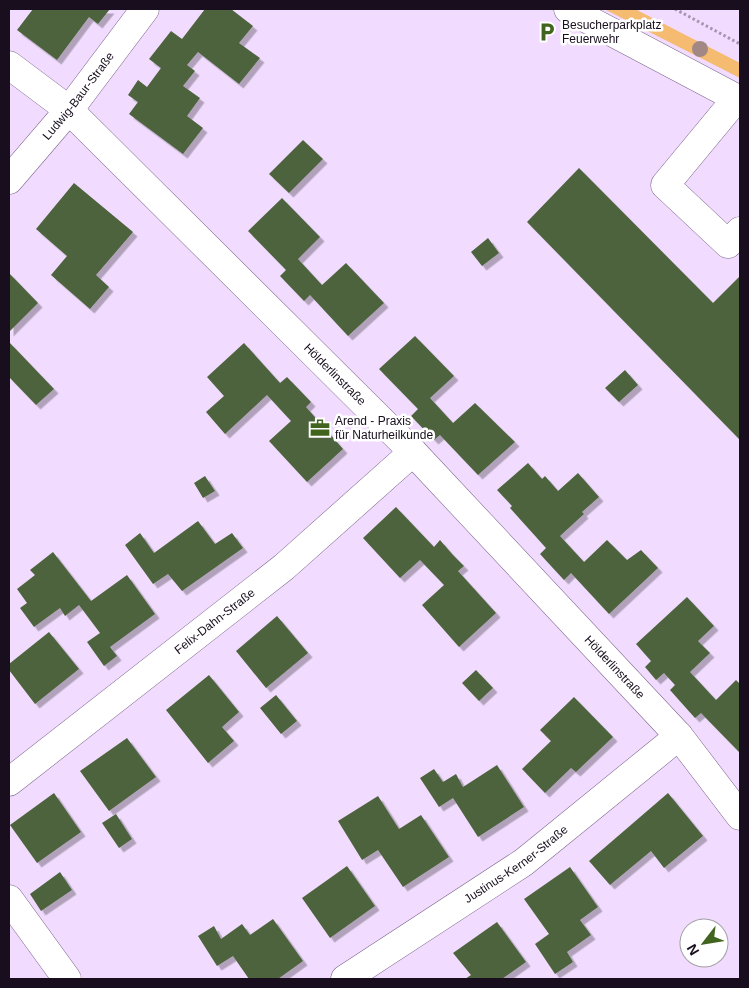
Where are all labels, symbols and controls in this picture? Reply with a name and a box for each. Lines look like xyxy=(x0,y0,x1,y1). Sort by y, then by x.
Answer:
place label: Besucherparkplatz Feuerwehr xyxy=(562,18,661,46)
parking icon: Besucherparkplatz Feuerwehr xyxy=(536,21,558,43)
street label: Ludwig-Baur-Straße xyxy=(40,49,117,143)
street label: Hölderlinstraße xyxy=(301,341,369,408)
place label: Arend - Praxis für Naturheilkunde xyxy=(335,414,433,442)
office icon: Arend - Praxis für Naturheilkunde xyxy=(309,417,331,439)
street label: Felix-Dahn-Straße xyxy=(172,585,258,657)
street label: Hölderlinstraße xyxy=(582,633,648,702)
street label: Justinus-Kerner-Straße xyxy=(462,822,571,906)
north arrow xyxy=(679,918,729,968)
text: N xyxy=(683,941,702,958)

